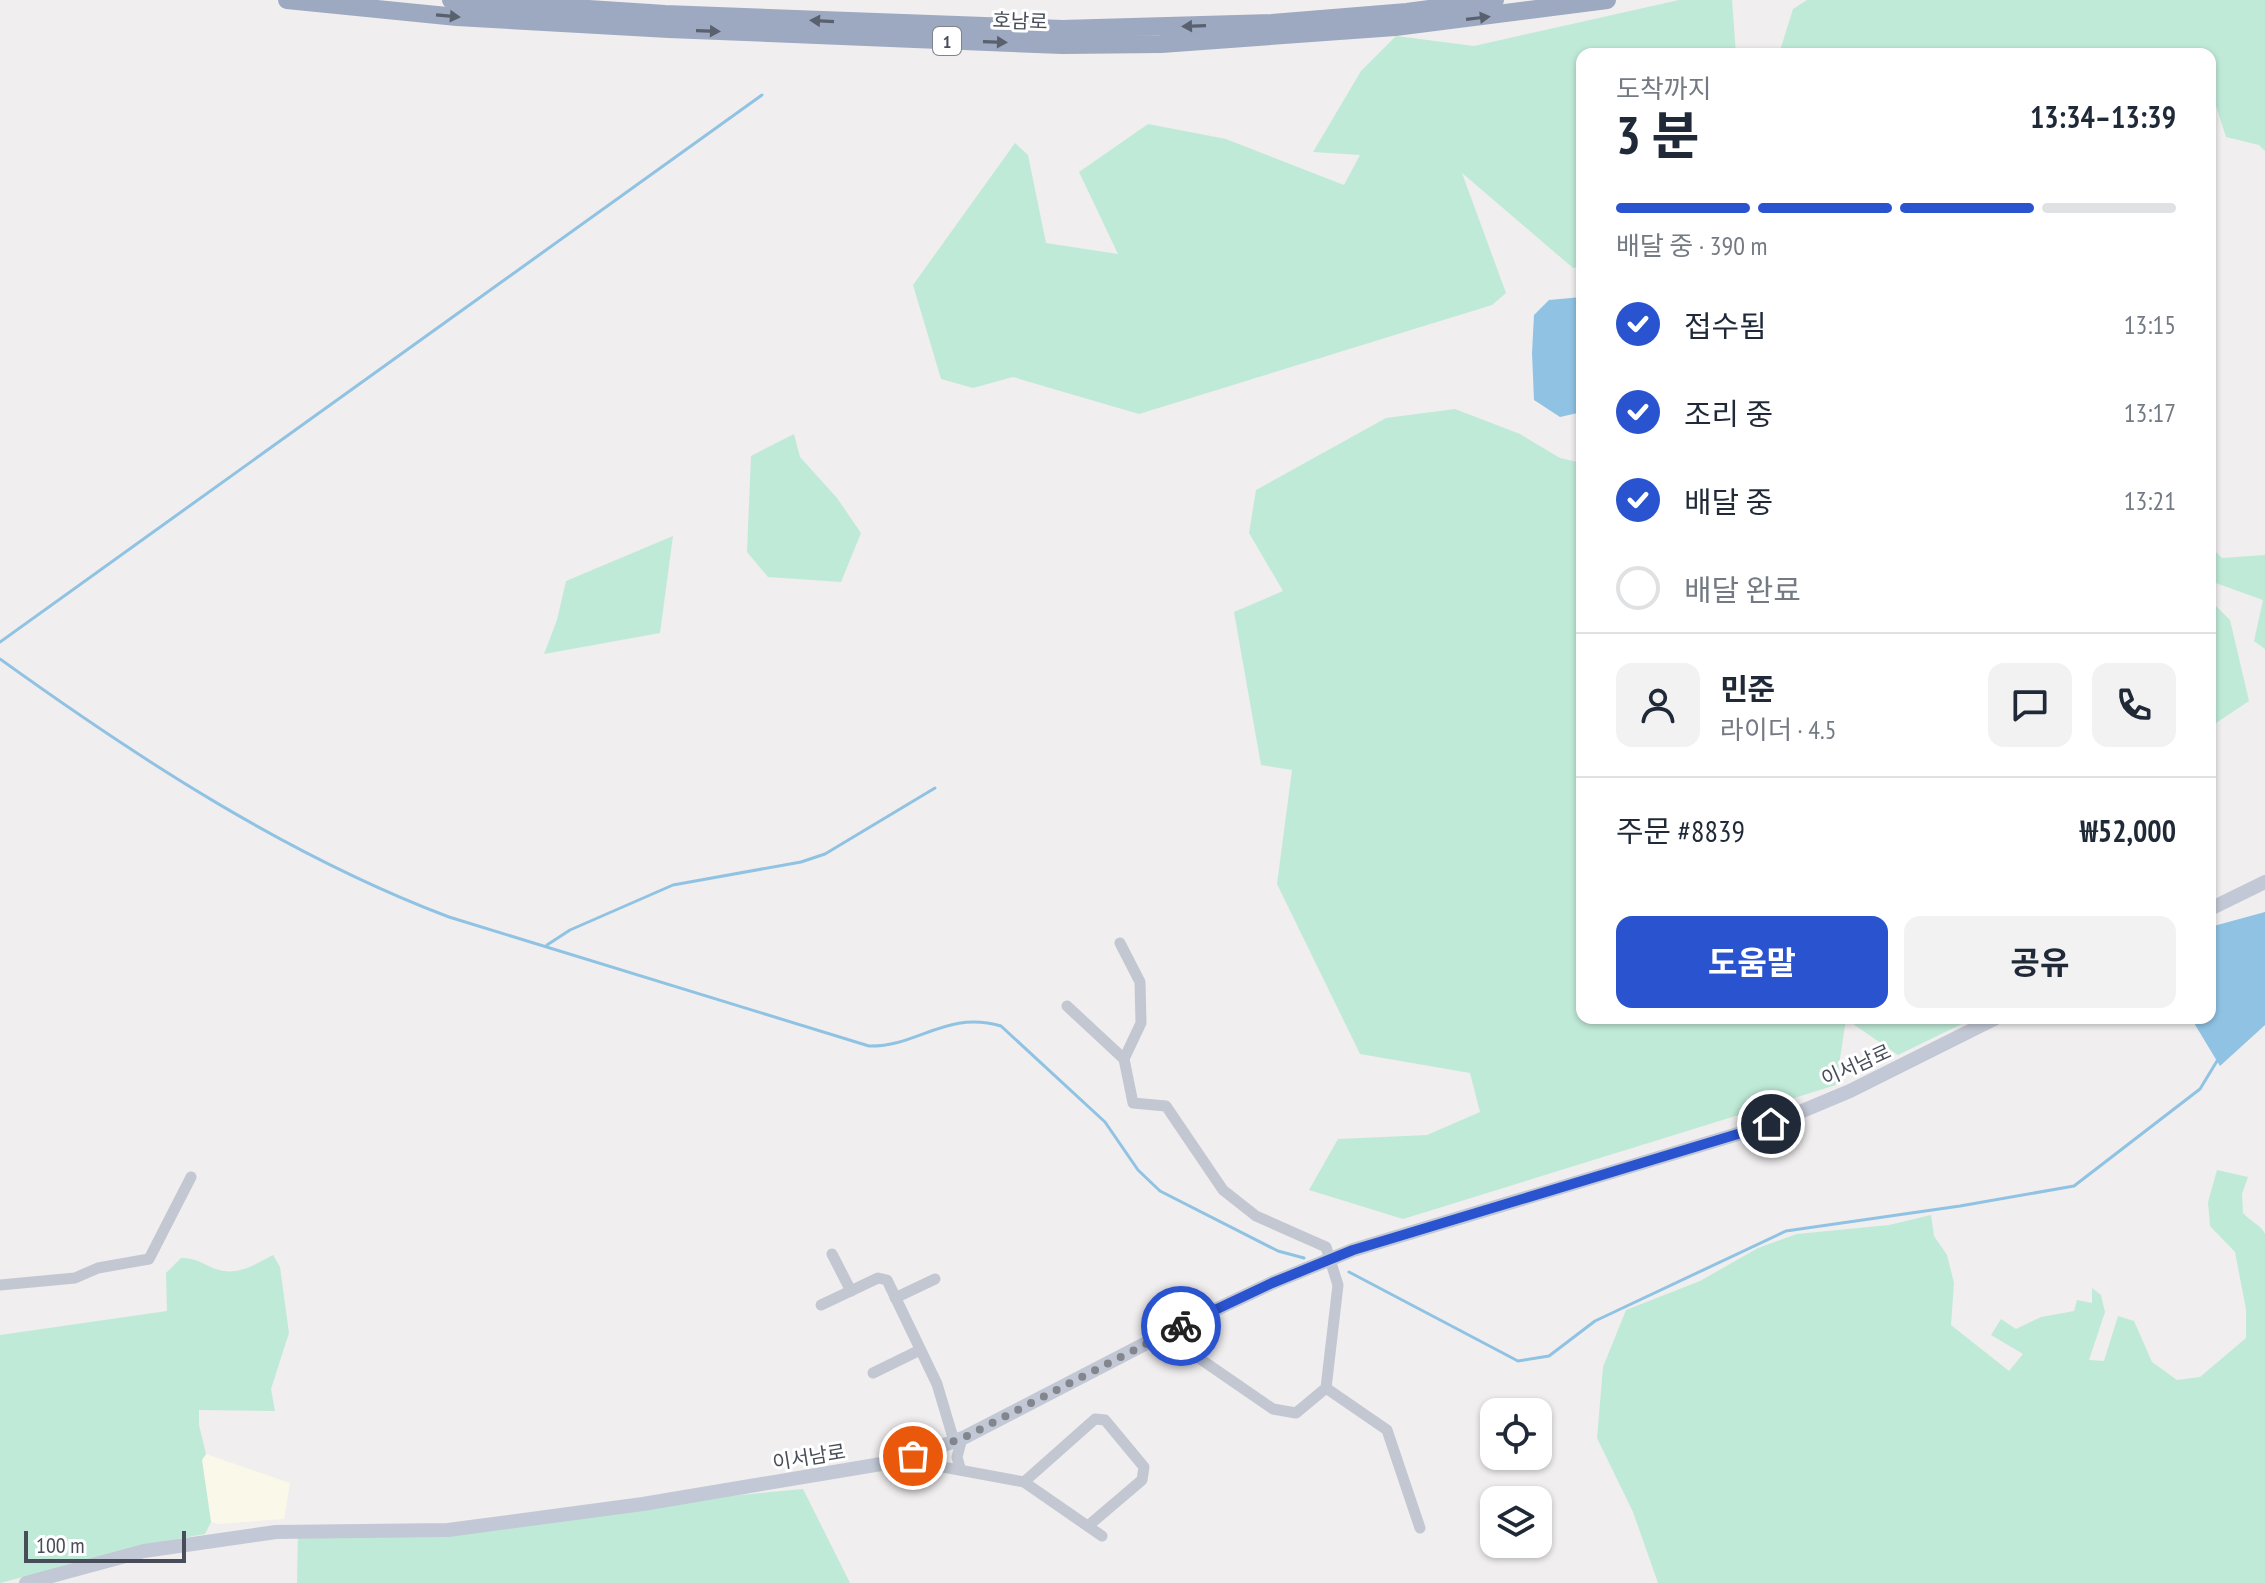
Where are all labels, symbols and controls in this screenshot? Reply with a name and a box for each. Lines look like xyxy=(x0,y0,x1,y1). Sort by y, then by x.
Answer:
street label: 호남로 xyxy=(992,7,1048,35)
one-way arrow xyxy=(436,10,461,23)
one-way arrow xyxy=(1466,11,1491,24)
one-way arrow xyxy=(809,14,834,27)
one-way arrow xyxy=(1181,19,1206,32)
one-way arrow xyxy=(696,24,721,37)
road number: 1 xyxy=(933,27,961,55)
one-way arrow xyxy=(983,36,1008,49)
text: 도착까지 xyxy=(1616,72,1712,105)
text: 13:34–13:39 xyxy=(2030,97,2176,136)
text: 3 분 xyxy=(1616,101,1699,168)
text: 배달 중 · 390 m xyxy=(1616,229,1767,262)
icon: check xyxy=(1616,302,1660,346)
text: 접수됨 xyxy=(1684,306,1767,345)
text: 13:15 xyxy=(2124,308,2176,341)
icon: check xyxy=(1616,390,1660,434)
text: 조리 중 xyxy=(1684,394,1773,433)
text: 13:17 xyxy=(2124,396,2176,429)
icon: check xyxy=(1616,478,1660,522)
text: 배달 중 xyxy=(1684,482,1773,521)
text: 13:21 xyxy=(2124,484,2176,517)
text: 배달 완료 xyxy=(1684,570,1801,609)
button: person xyxy=(1616,663,1700,747)
button: chat xyxy=(1988,663,2072,747)
button: phone xyxy=(2092,663,2176,747)
text: 민준 xyxy=(1720,669,1775,708)
text: 라이더 · 4.5 xyxy=(1720,713,1836,746)
text: 주문 #8839 xyxy=(1616,811,1745,850)
text: ₩52,000 xyxy=(2080,811,2176,850)
button: 도움말 xyxy=(1616,916,1888,1008)
button: 공유 xyxy=(1904,916,2176,1008)
street label: 이서남로 xyxy=(1817,1038,1895,1092)
pin xyxy=(1737,1090,1805,1158)
icon: home xyxy=(1749,1102,1793,1146)
courier xyxy=(1141,1286,1221,1366)
icon: bike xyxy=(1159,1304,1203,1348)
map controls xyxy=(1480,1398,1552,1558)
button: locate xyxy=(1480,1398,1552,1470)
pin xyxy=(879,1422,947,1490)
icon: bag xyxy=(891,1434,935,1478)
street label: 이서남로 xyxy=(771,1438,847,1476)
button: layers xyxy=(1480,1486,1552,1558)
scale bar xyxy=(24,1527,186,1563)
text: 100 m xyxy=(36,1531,85,1559)

